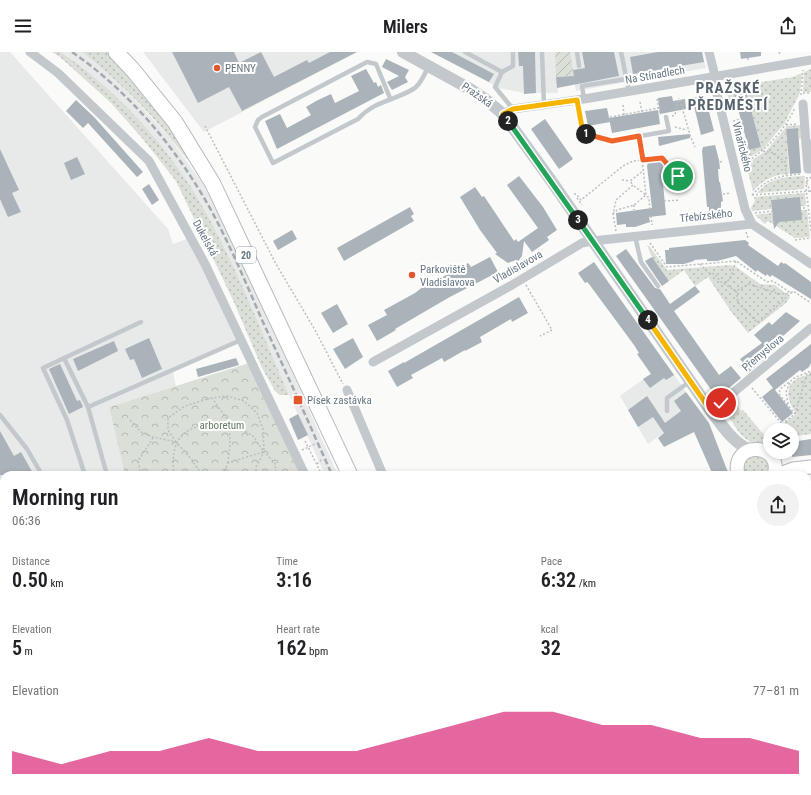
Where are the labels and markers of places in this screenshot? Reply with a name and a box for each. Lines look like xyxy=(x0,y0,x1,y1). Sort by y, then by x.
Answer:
place label: PENNY xyxy=(225,62,256,75)
marker: PENNY xyxy=(212,63,222,73)
pin: 2 xyxy=(498,111,518,131)
pin: 1 xyxy=(576,124,596,144)
pin xyxy=(661,159,695,193)
pin: 3 xyxy=(568,210,588,230)
place label: Parkoviště Vladislavova xyxy=(420,263,475,289)
marker: Parkoviště Vladislavova xyxy=(407,270,417,280)
pin: 4 xyxy=(638,310,658,330)
pin xyxy=(704,386,738,420)
marker: Písek zastávka xyxy=(292,394,304,406)
place label: Písek zastávka xyxy=(307,394,372,407)

